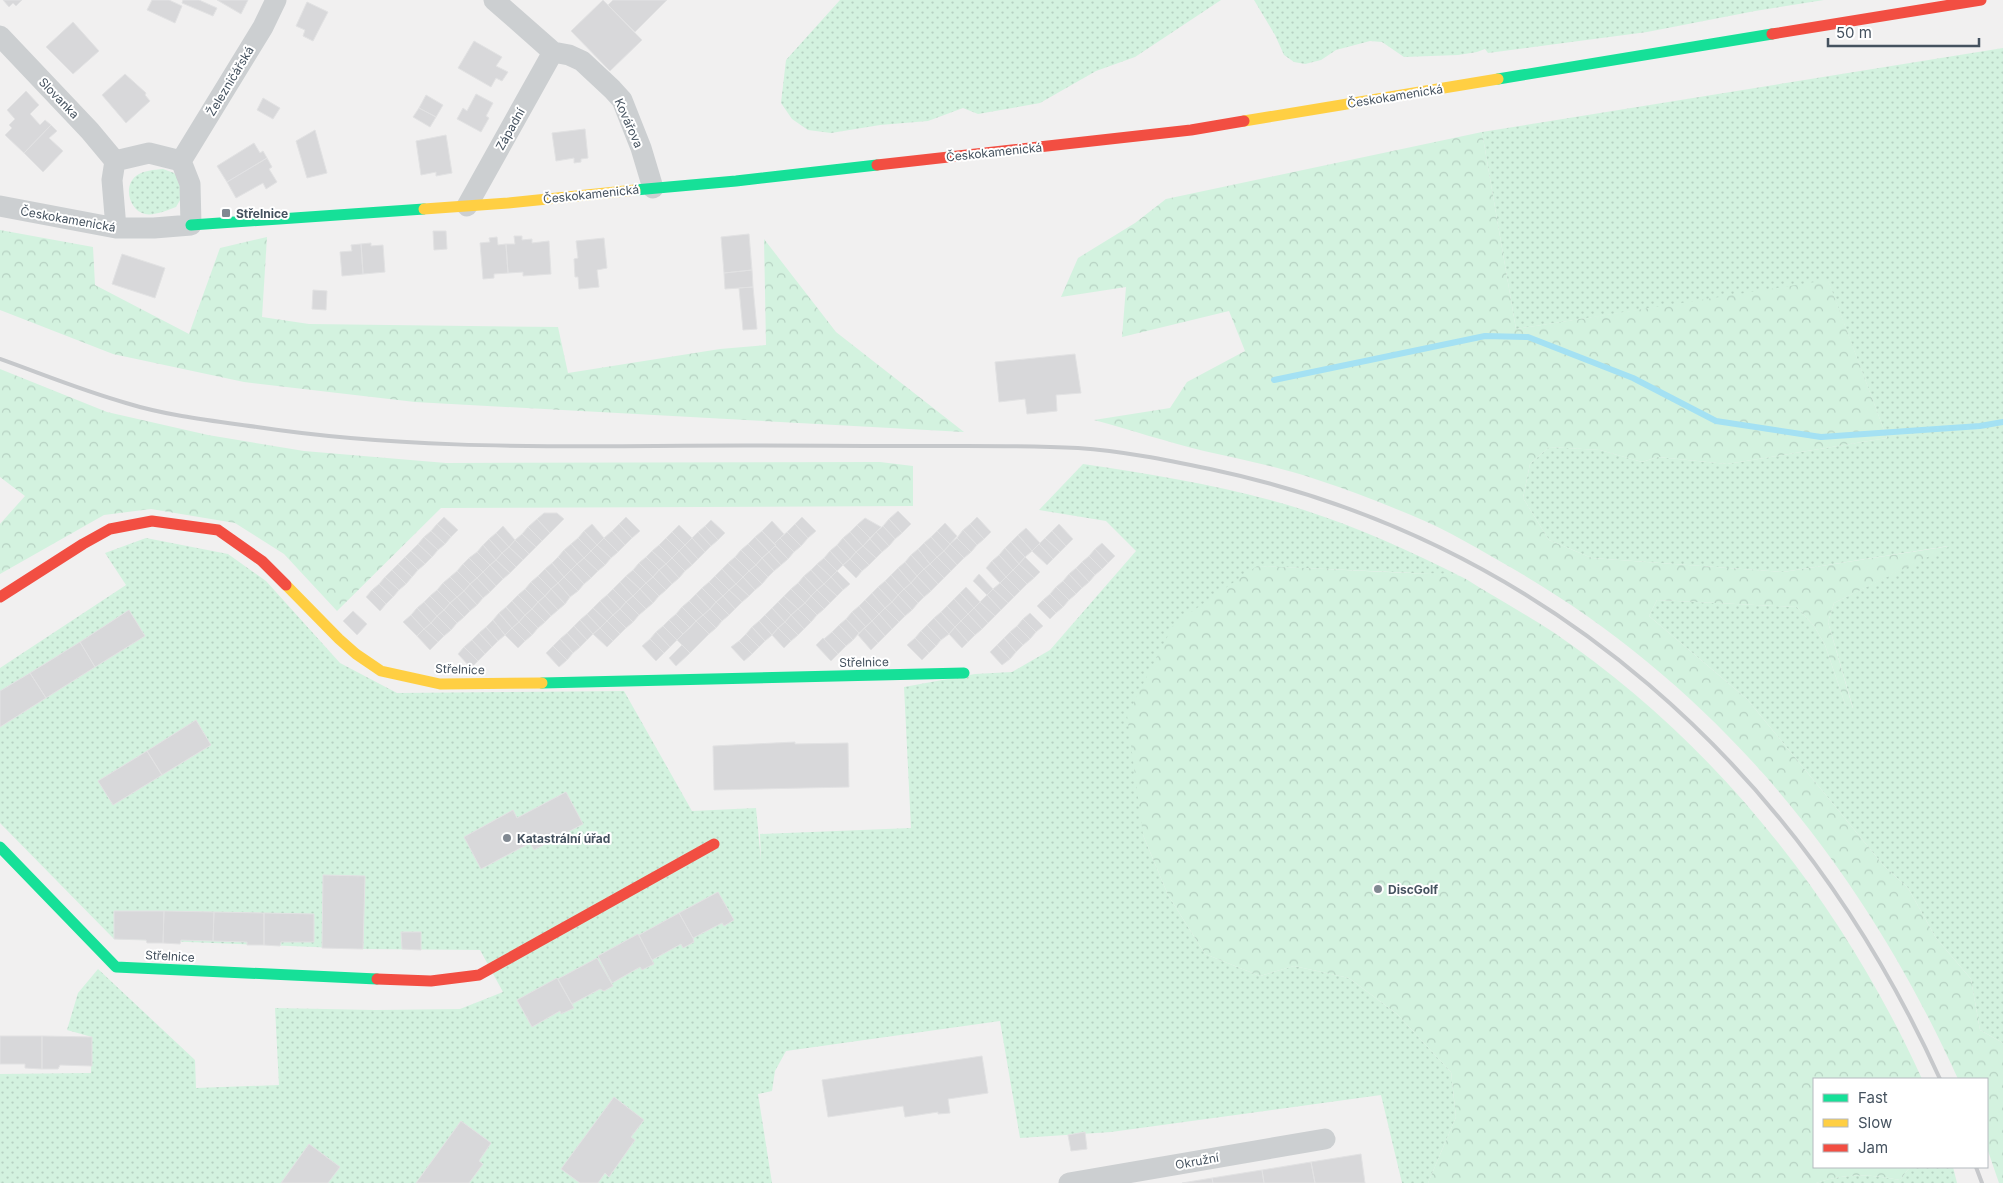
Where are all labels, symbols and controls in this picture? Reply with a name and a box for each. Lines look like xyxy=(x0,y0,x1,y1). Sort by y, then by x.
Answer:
scale bar xyxy=(1828,15,1979,47)
text: 50 m xyxy=(1836,23,1872,42)
street label: Železničářská xyxy=(203,43,257,119)
street label: Slovanka xyxy=(36,74,82,122)
street label: Českokamenická xyxy=(1346,81,1444,111)
street label: Kovářova xyxy=(611,96,647,150)
street label: Západní xyxy=(492,105,528,153)
street label: Českokamenická xyxy=(945,139,1043,165)
street label: Českokamenická xyxy=(542,181,640,207)
street label: Českokamenická xyxy=(19,203,117,235)
place label: Střelnice xyxy=(236,206,288,221)
marker: Střelnice xyxy=(220,207,232,219)
street label: Střelnice xyxy=(839,654,889,670)
street label: Střelnice xyxy=(435,661,485,677)
place label: Katastrální úřad xyxy=(517,831,610,846)
marker: Katastrální úřad xyxy=(501,832,513,844)
place label: DiscGolf xyxy=(1388,882,1438,897)
marker: DiscGolf xyxy=(1372,883,1384,895)
street label: Střelnice xyxy=(145,947,195,965)
legend xyxy=(1813,1078,1988,1168)
text: Fast xyxy=(1858,1088,1888,1107)
text: Slow xyxy=(1858,1113,1892,1132)
text: Jam xyxy=(1858,1138,1888,1157)
street label: Okružní xyxy=(1174,1150,1220,1172)

